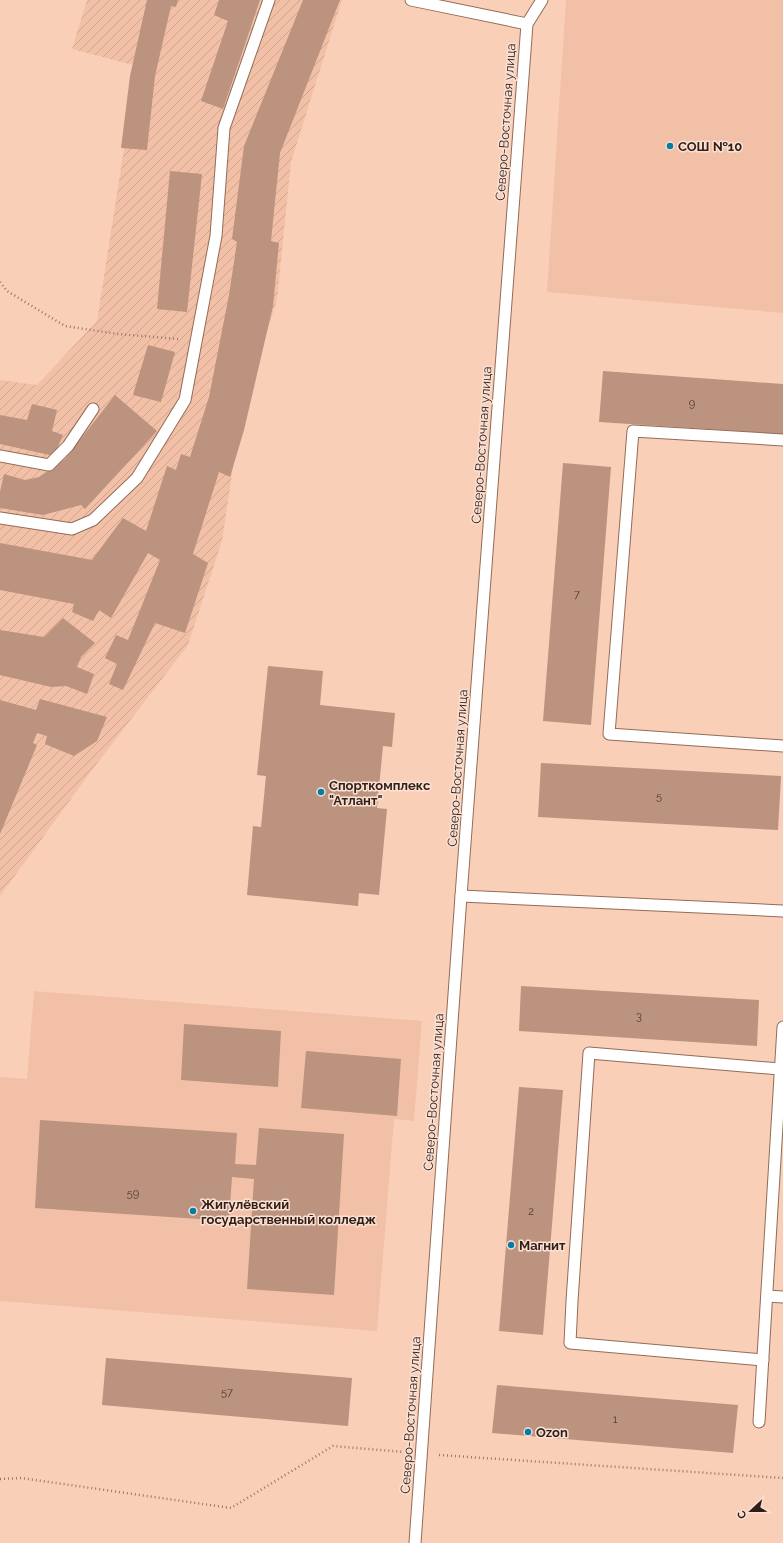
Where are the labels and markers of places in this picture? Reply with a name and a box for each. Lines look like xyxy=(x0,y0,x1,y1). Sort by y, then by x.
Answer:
place label: СОШ №10 xyxy=(678,139,742,154)
marker: СОШ №10 xyxy=(665,141,675,151)
place label: Спорткомплекс "Атлант" xyxy=(329,778,431,808)
marker: Спорткомплекс "Атлант" xyxy=(316,787,326,797)
place label: Жигулёвский государственный колледж xyxy=(201,1197,376,1227)
marker: Жигулёвский государственный колледж xyxy=(188,1206,198,1216)
place label: Магнит xyxy=(519,1238,566,1253)
marker: Магнит xyxy=(506,1240,516,1250)
place label: Ozon xyxy=(536,1425,568,1440)
marker: Ozon xyxy=(523,1427,533,1437)

